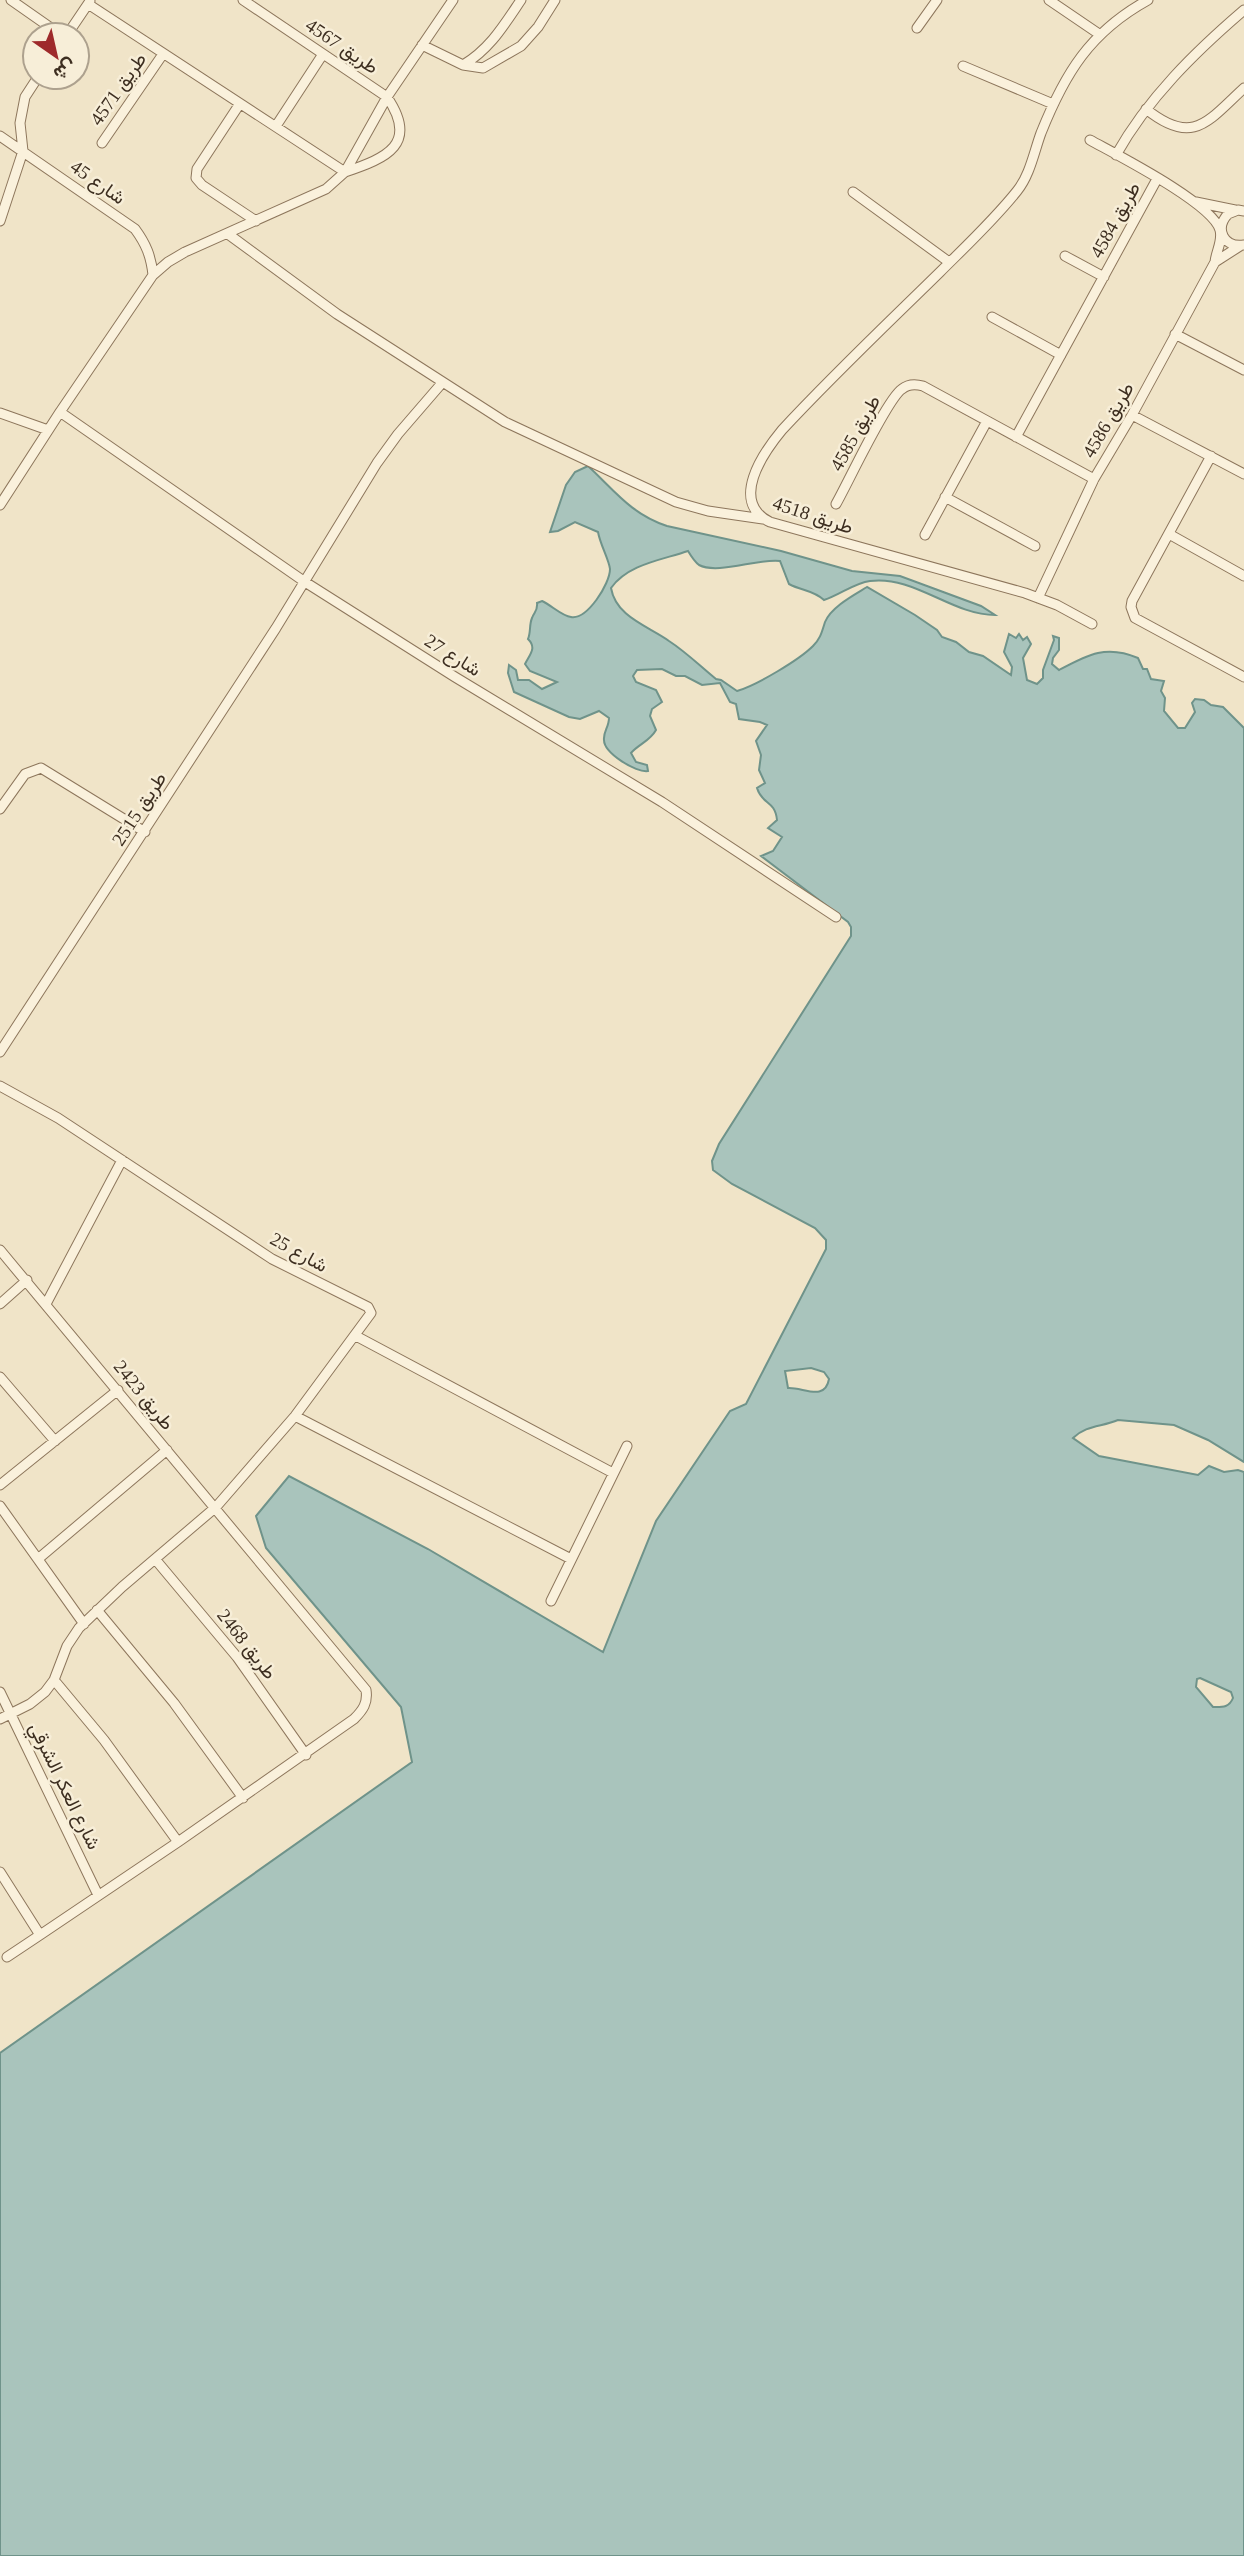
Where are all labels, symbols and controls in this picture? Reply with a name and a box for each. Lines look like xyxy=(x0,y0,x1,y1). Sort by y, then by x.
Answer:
street label: طريق 4567 xyxy=(301,14,382,79)
north arrow xyxy=(21,21,91,91)
street label: طريق 4571 xyxy=(86,49,151,130)
text: ش xyxy=(49,54,81,85)
street label: شارع 45 xyxy=(65,156,129,210)
street label: طريق 4584 xyxy=(1086,179,1145,262)
street label: طريق 4586 xyxy=(1078,379,1139,462)
street label: طريق 4585 xyxy=(826,392,885,475)
street label: طريق 4518 xyxy=(770,492,856,539)
street label: شارع 27 xyxy=(420,630,485,682)
street label: طريق 2515 xyxy=(108,768,171,850)
street label: شارع 25 xyxy=(266,1228,331,1278)
street label: طريق 2423 xyxy=(109,1356,178,1435)
street label: طريق 2468 xyxy=(212,1605,281,1684)
street label: شارع العكر الشرقي xyxy=(21,1719,105,1855)

